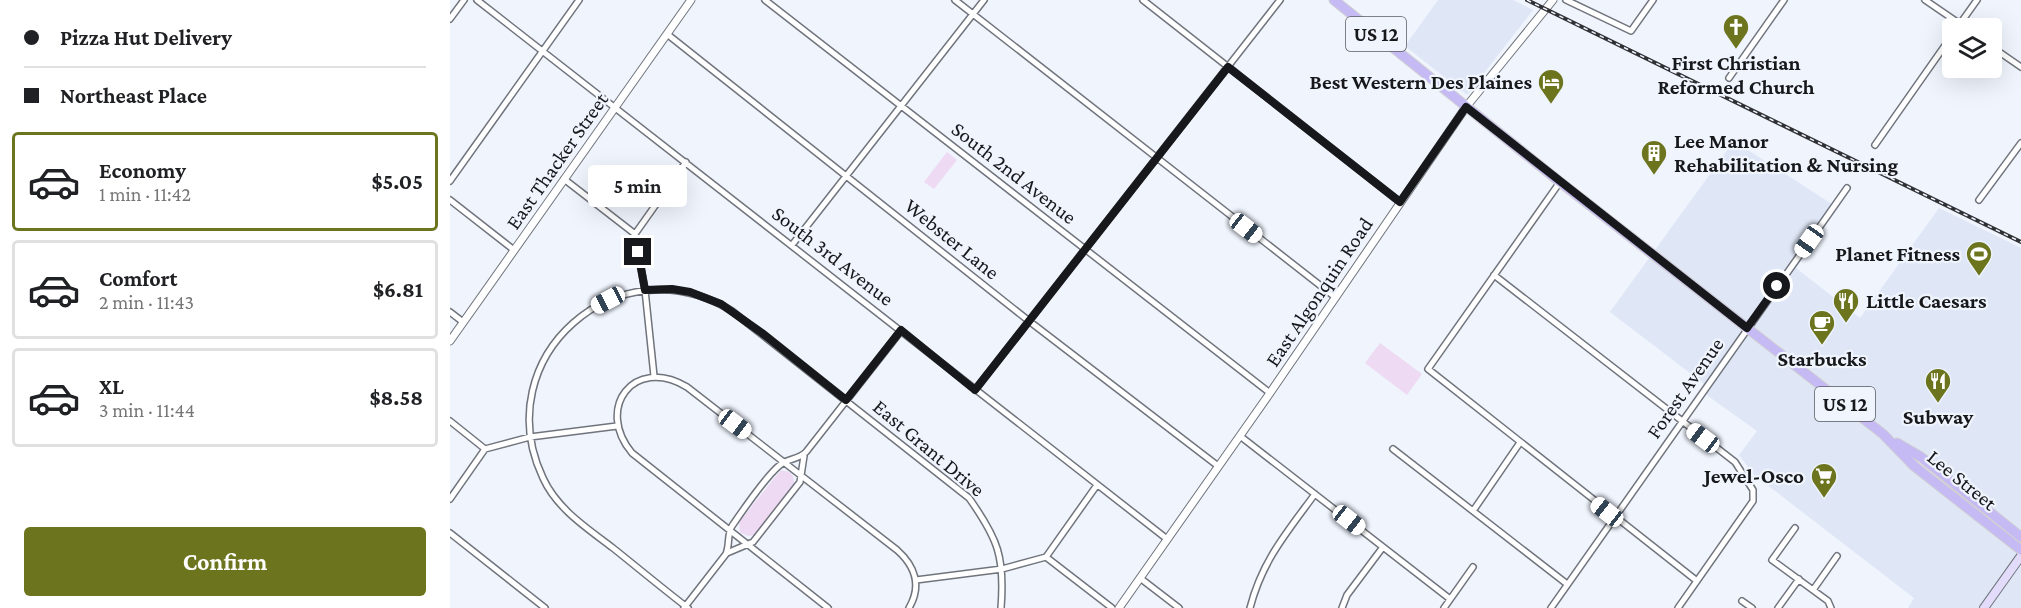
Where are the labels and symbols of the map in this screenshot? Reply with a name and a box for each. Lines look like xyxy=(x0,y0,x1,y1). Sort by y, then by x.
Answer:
church icon: First Christian Reformed Church xyxy=(1721,12,1751,50)
road number: US 12 xyxy=(1346,17,1406,51)
place label: First Christian Reformed Church xyxy=(1657,51,1815,99)
hotel icon: Best Western Des Plaines xyxy=(1536,67,1566,105)
place label: Best Western Des Plaines xyxy=(1310,70,1532,94)
street label: East Thacker Street xyxy=(501,87,614,234)
street label: South 2nd Avenue xyxy=(947,117,1081,229)
place label: Lee Manor Rehabilitation & Nursing xyxy=(1674,129,1899,177)
building icon: Lee Manor Rehabilitation & Nursing xyxy=(1639,138,1669,176)
callout: 5 min xyxy=(588,165,687,207)
street label: Webster Lane xyxy=(900,194,1004,284)
street label: South 3rd Avenue xyxy=(768,201,898,311)
car xyxy=(1226,210,1266,246)
street label: East Algonquin Road xyxy=(1260,213,1378,371)
car xyxy=(1791,221,1827,261)
route end xyxy=(624,238,651,265)
sports icon: Planet Fitness xyxy=(1964,239,1994,277)
place label: Planet Fitness xyxy=(1835,242,1960,266)
route start xyxy=(1763,272,1790,299)
car xyxy=(588,284,628,316)
restaurant icon: Little Caesars xyxy=(1831,286,1861,324)
place label: Little Caesars xyxy=(1866,289,1987,313)
cafe icon: Starbucks xyxy=(1807,308,1837,346)
street label: Forest Avenue xyxy=(1641,333,1729,443)
place label: Starbucks xyxy=(1778,347,1867,371)
restaurant icon: Subway xyxy=(1923,366,1953,404)
road number: US 12 xyxy=(1815,387,1875,421)
street label: East Grant Drive xyxy=(868,394,990,502)
place label: Subway xyxy=(1903,405,1974,429)
car xyxy=(715,406,755,442)
car xyxy=(1683,420,1723,456)
street label: Lee Street xyxy=(1923,445,2002,516)
supermarket icon: Jewel-Osco xyxy=(1809,461,1839,499)
place label: Jewel-Osco xyxy=(1702,464,1804,488)
car xyxy=(1587,494,1627,530)
car xyxy=(1329,502,1369,538)

